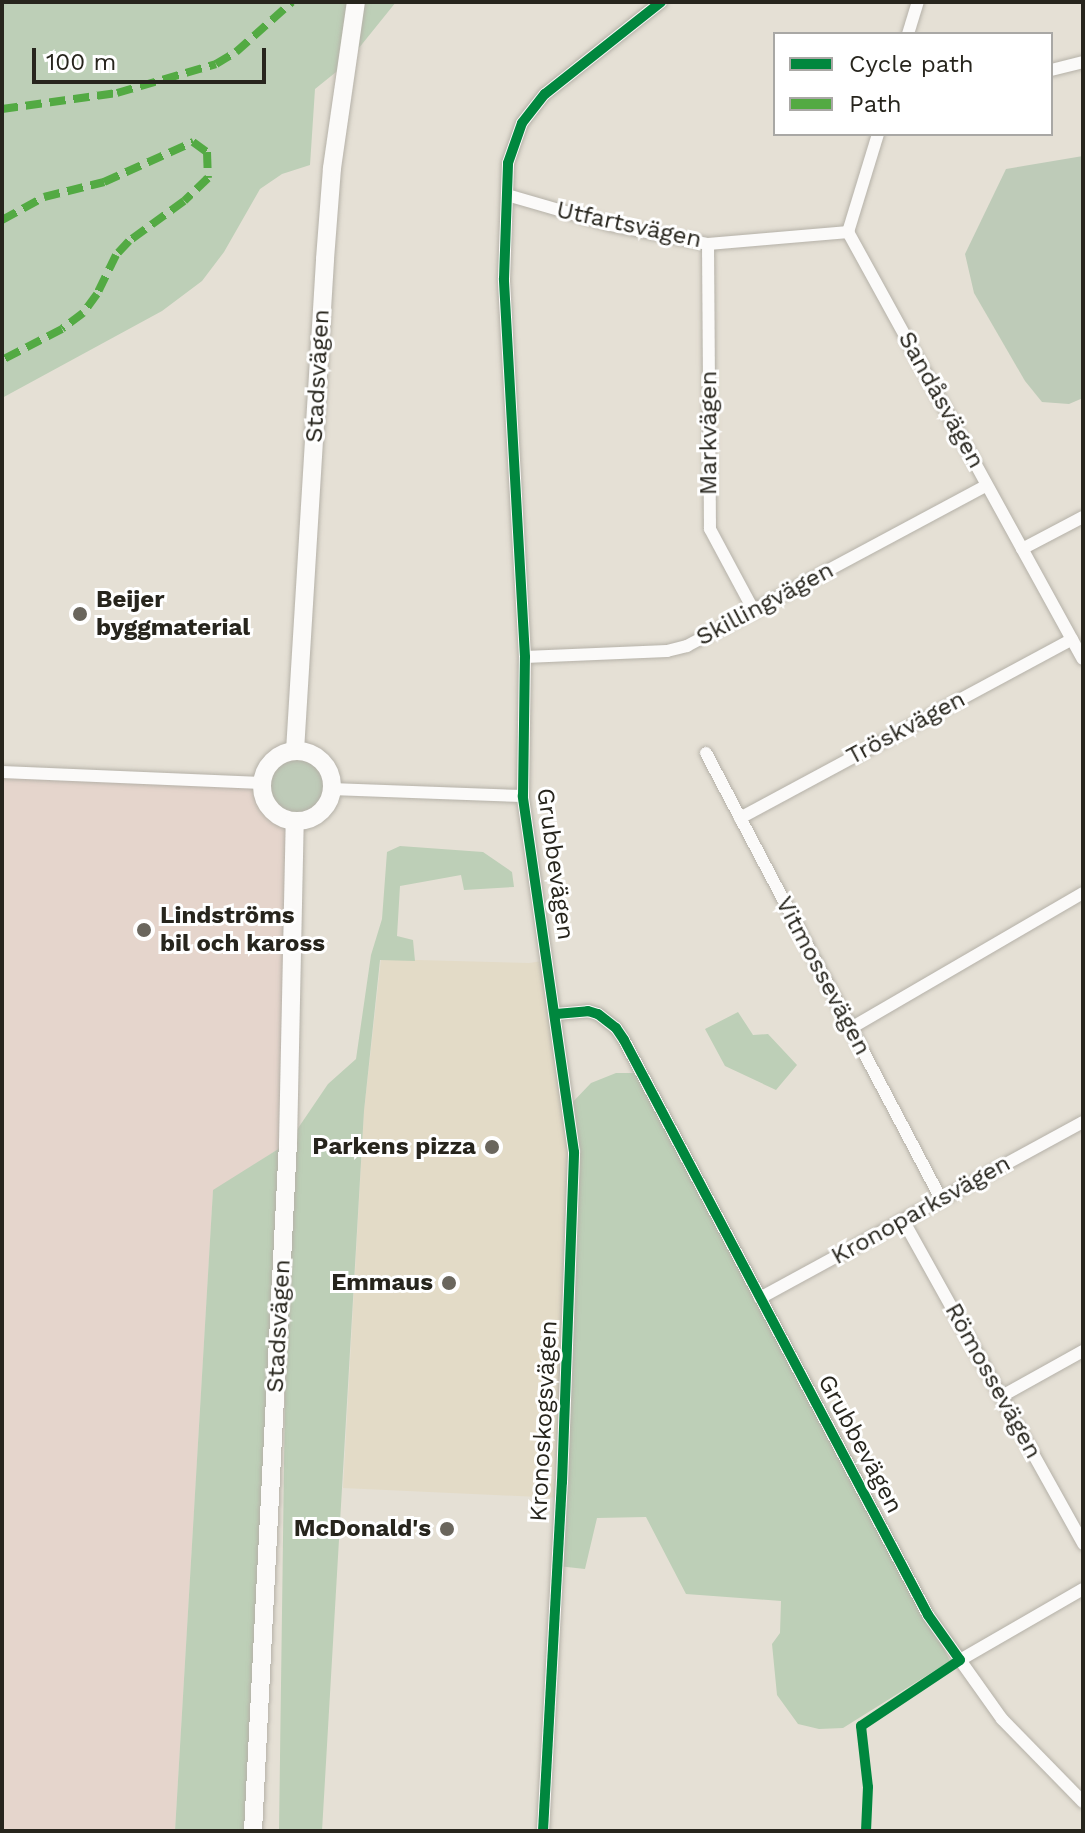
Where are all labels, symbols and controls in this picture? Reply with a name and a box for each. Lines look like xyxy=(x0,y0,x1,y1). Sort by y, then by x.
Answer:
scale bar xyxy=(36,32,270,82)
legend xyxy=(773,32,1053,136)
text: 100 m xyxy=(46,48,116,76)
text: Cycle path xyxy=(849,50,974,78)
text: Path xyxy=(849,90,902,118)
street label: Utfartsvägen xyxy=(554,196,704,254)
street label: Stadsvägen xyxy=(300,309,336,443)
street label: Sandåsvägen xyxy=(892,327,990,473)
street label: Markvägen xyxy=(695,371,723,495)
street label: Skillingvägen xyxy=(691,556,839,652)
place label: Beijer byggmaterial xyxy=(96,586,250,642)
marker: Beijer byggmaterial xyxy=(71,605,89,623)
street label: Tröskvägen xyxy=(842,685,970,771)
street label: Grubbevägen xyxy=(530,786,580,942)
street label: Vitmossevägen xyxy=(769,892,877,1060)
place label: Lindströms bil och kaross xyxy=(160,902,325,958)
marker: Lindströms bil och kaross xyxy=(135,921,153,939)
place label: Parkens pizza xyxy=(312,1133,476,1161)
marker: Parkens pizza xyxy=(483,1138,501,1156)
street label: Kronoparksvägen xyxy=(826,1149,1016,1271)
street label: Stadsvägen xyxy=(261,1259,297,1393)
place label: Emmaus xyxy=(331,1269,433,1297)
marker: Emmaus xyxy=(440,1274,458,1292)
street label: Römossevägen xyxy=(938,1298,1048,1464)
street label: Kronoskogsvägen xyxy=(524,1320,564,1522)
street label: Grubbevägen xyxy=(811,1370,909,1518)
place label: McDonald's xyxy=(294,1515,431,1543)
marker: McDonald's xyxy=(438,1520,456,1538)

